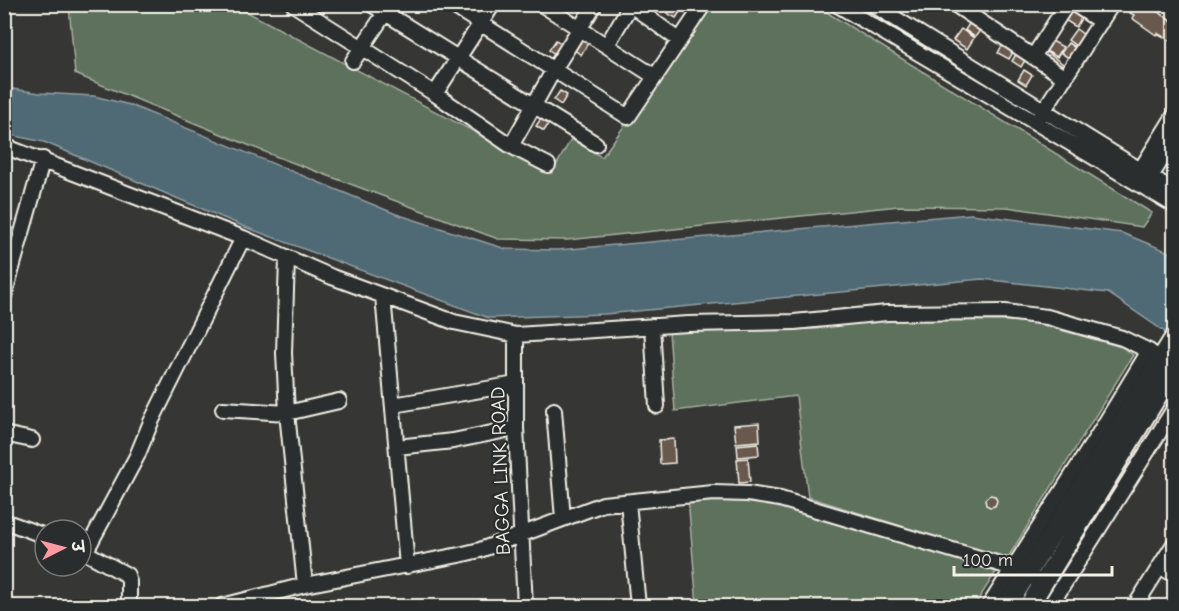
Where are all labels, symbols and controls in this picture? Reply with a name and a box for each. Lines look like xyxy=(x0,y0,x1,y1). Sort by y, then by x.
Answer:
street label: BAGGA LINK ROAD xyxy=(486,386,515,556)
north arrow xyxy=(33,518,93,578)
text: उ xyxy=(67,538,87,554)
scale bar xyxy=(954,539,1112,577)
text: 100 m xyxy=(963,550,1013,571)

